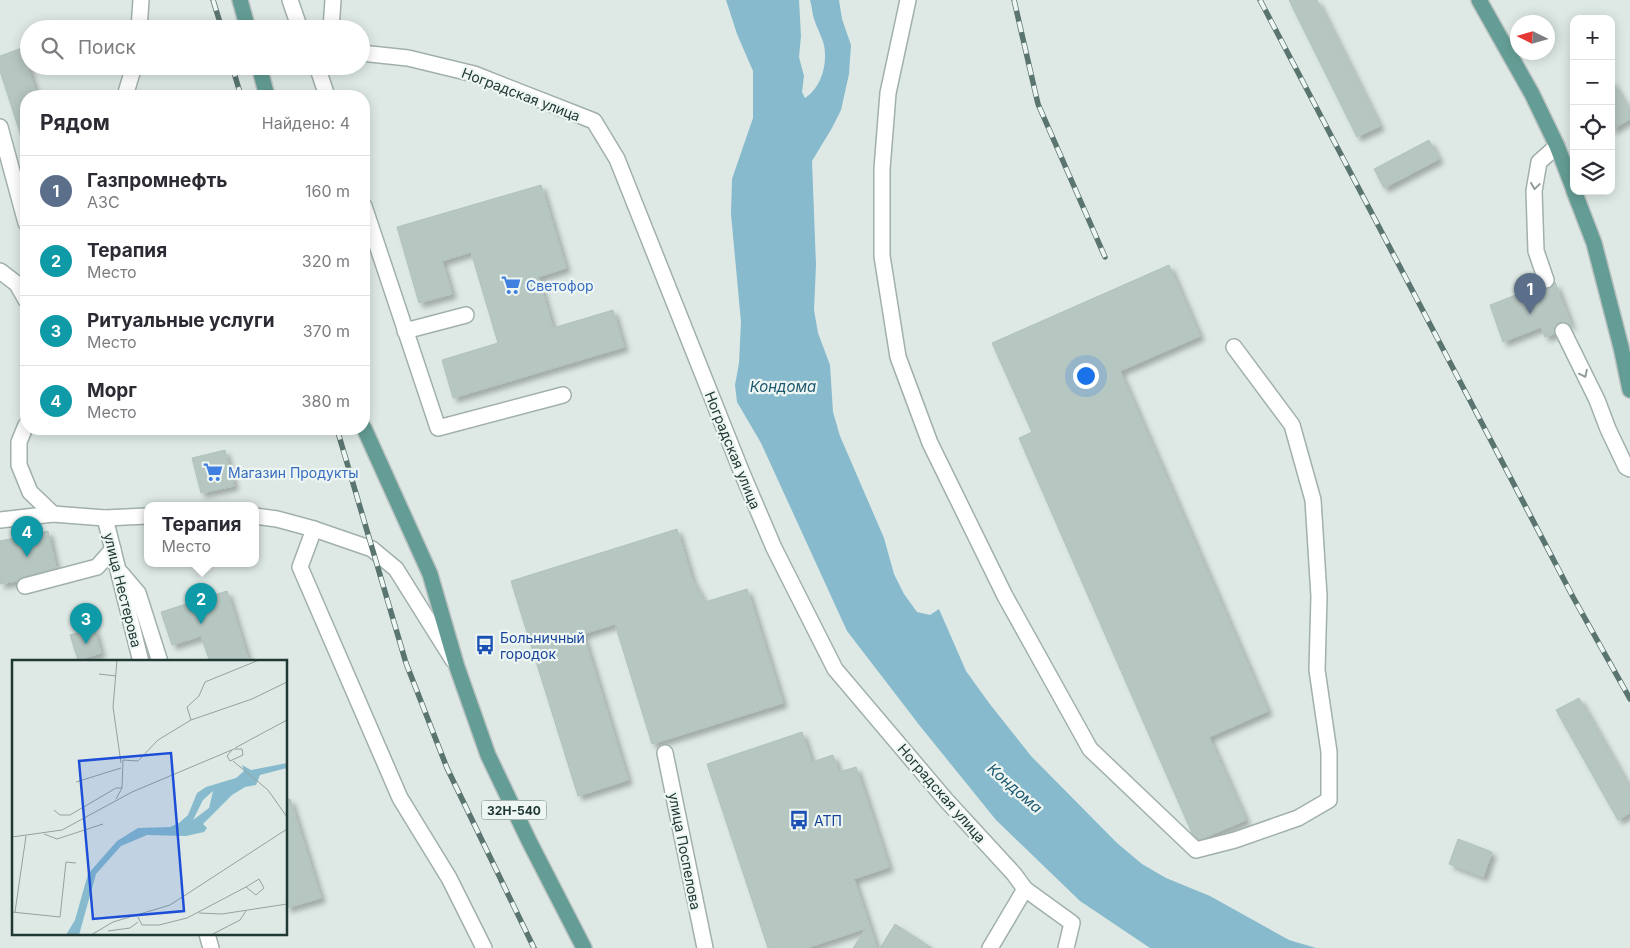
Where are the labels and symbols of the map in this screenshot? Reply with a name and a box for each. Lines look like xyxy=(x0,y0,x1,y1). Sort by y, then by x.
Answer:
north arrow xyxy=(1510,15,1555,60)
street label: Ноградская улица xyxy=(459,64,583,124)
one-way arrow xyxy=(1530,182,1541,190)
pin: 1 xyxy=(1514,273,1546,314)
supermarket icon: Светофор xyxy=(500,274,522,296)
place label: Светофор xyxy=(526,277,594,294)
your location xyxy=(1073,363,1099,389)
one-way arrow xyxy=(1578,369,1589,378)
water label: Кондома xyxy=(750,377,816,396)
street label: Ноградская улица xyxy=(702,389,764,511)
supermarket icon: Магазин Продукты xyxy=(202,461,224,483)
place label: Магазин Продукты xyxy=(228,464,359,481)
pin: 4 xyxy=(11,516,43,557)
street label: улица Нестерова xyxy=(101,531,145,649)
pin: 2 xyxy=(185,583,217,624)
pin: 3 xyxy=(70,603,102,644)
place label: Больничный городок xyxy=(500,629,585,662)
bus stop icon: Больничный городок xyxy=(474,634,496,656)
inset map xyxy=(12,660,288,936)
street label: Ноградская улица xyxy=(894,740,990,846)
water label: Кондома xyxy=(984,759,1046,817)
street label: улица Поспелова xyxy=(665,791,705,911)
road number: 32Н-540 xyxy=(482,800,546,820)
bus stop icon: АТП xyxy=(788,809,810,831)
place label: АТП xyxy=(814,812,842,829)

